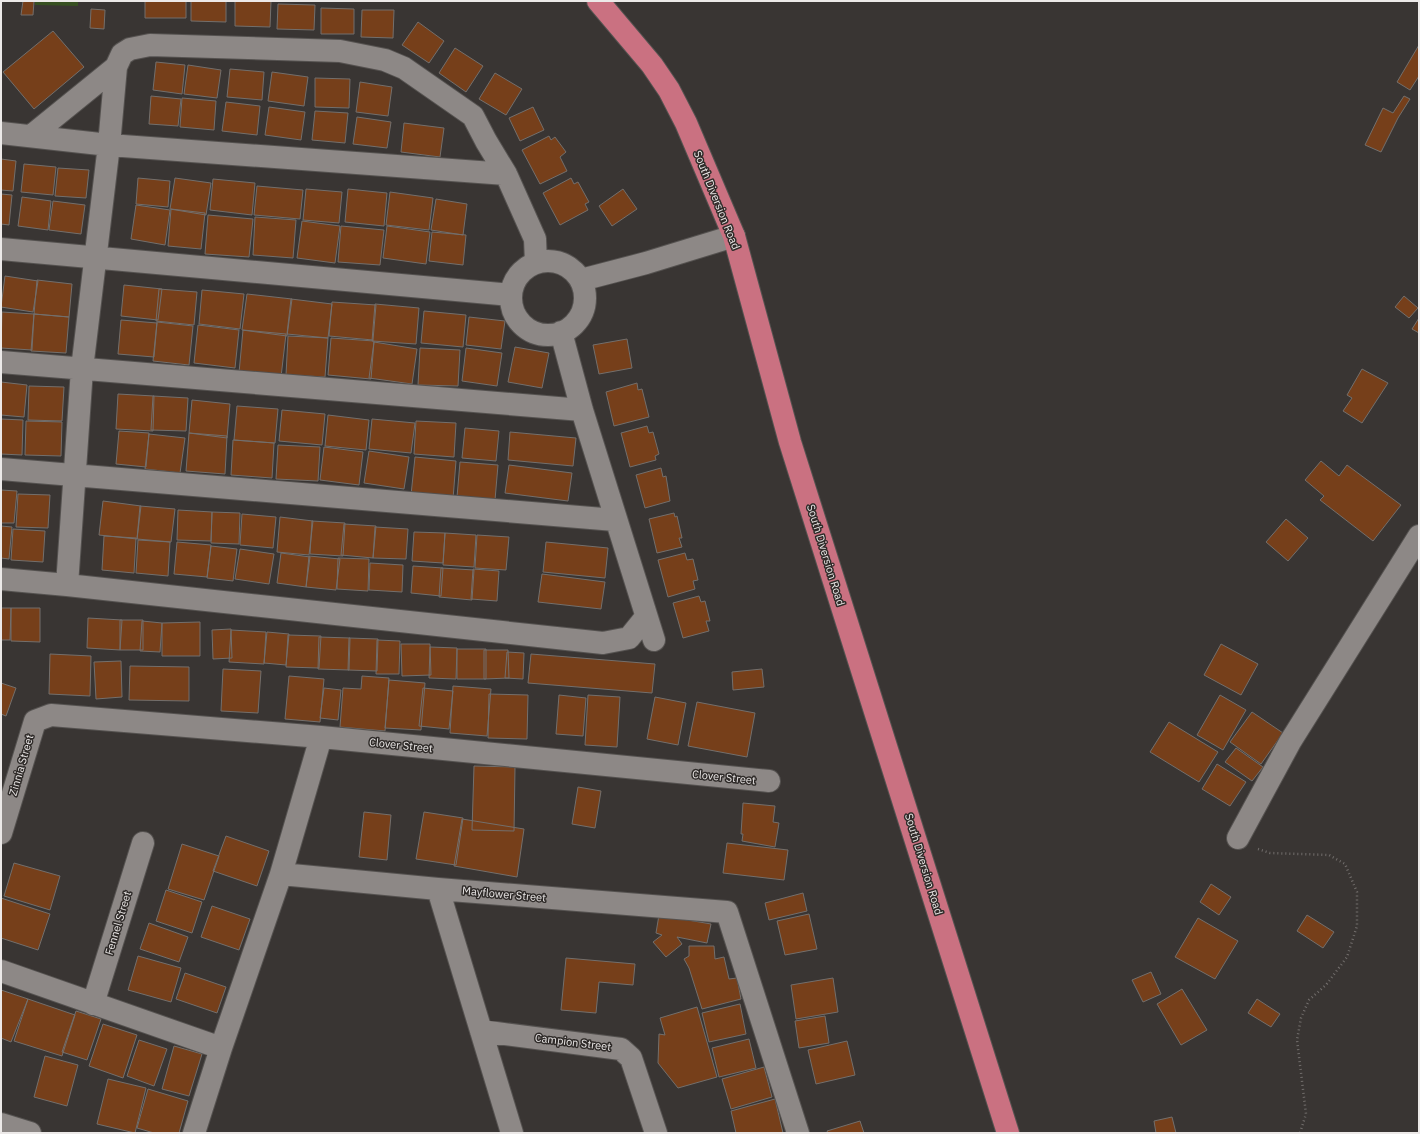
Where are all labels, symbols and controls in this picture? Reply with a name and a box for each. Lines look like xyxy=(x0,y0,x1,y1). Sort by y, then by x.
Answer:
street label: South Diversion Road xyxy=(691,148,743,252)
street label: South Diversion Road xyxy=(804,503,848,607)
street label: Zinnia Street xyxy=(6,733,36,797)
street label: Clover Street xyxy=(368,735,434,755)
street label: Clover Street xyxy=(691,767,757,787)
street label: South Diversion Road xyxy=(902,812,946,916)
street label: Mayflower Street xyxy=(461,883,547,905)
street label: Fennel Street xyxy=(102,889,134,957)
street label: Campion Street xyxy=(534,1030,612,1054)

